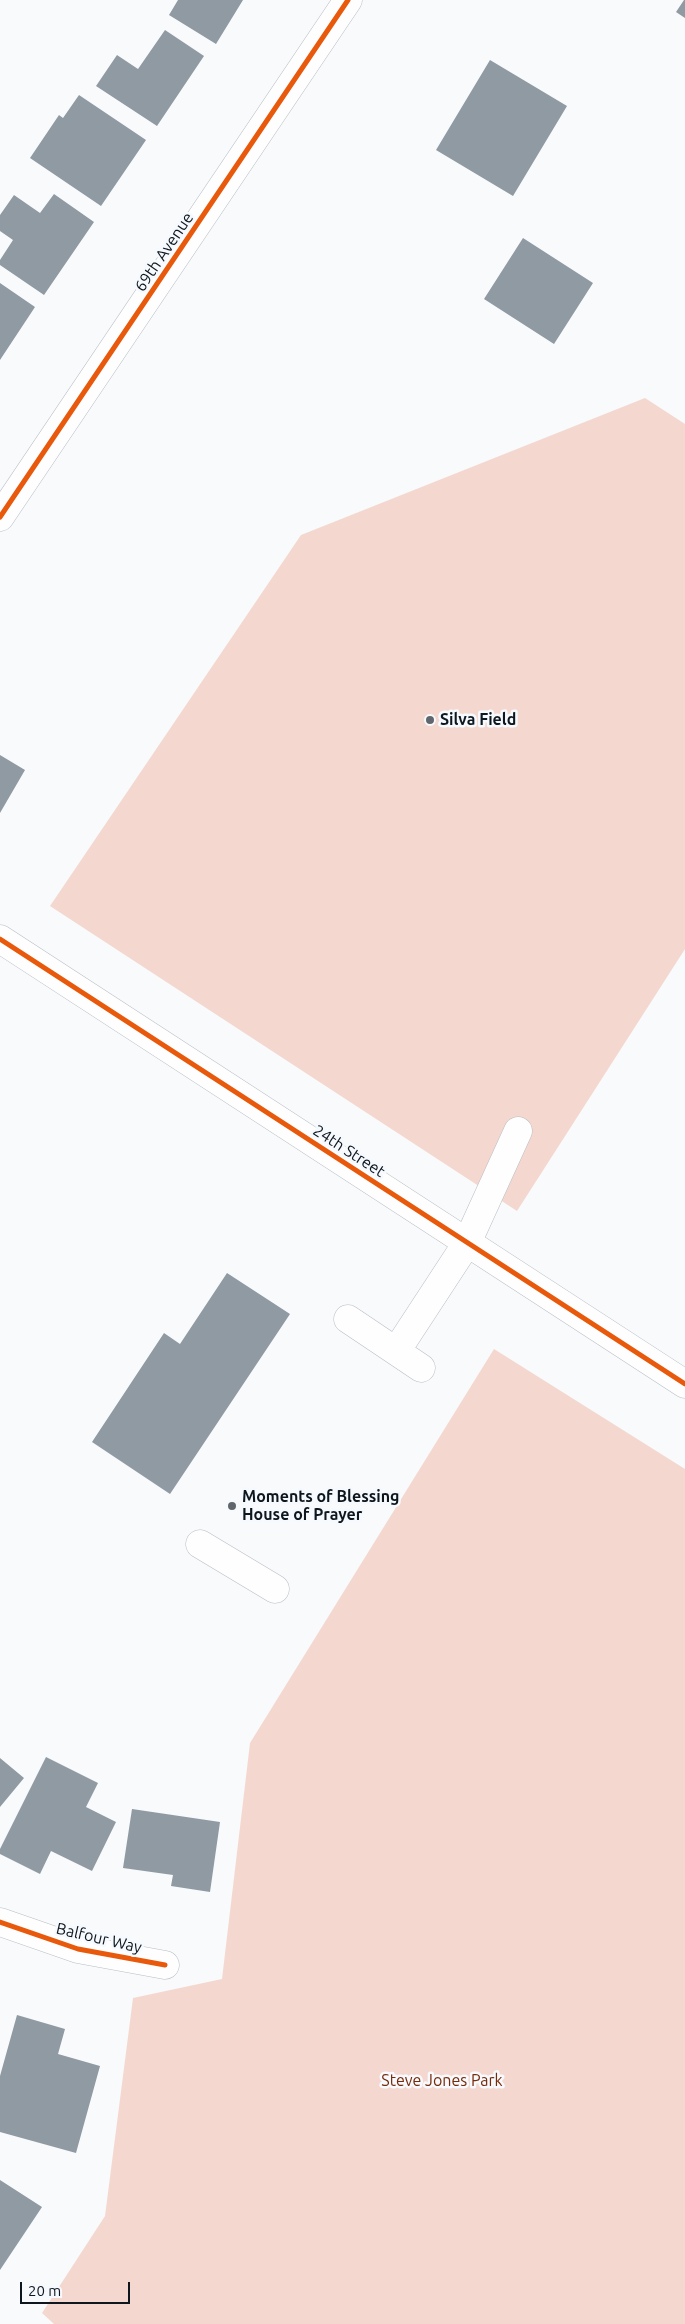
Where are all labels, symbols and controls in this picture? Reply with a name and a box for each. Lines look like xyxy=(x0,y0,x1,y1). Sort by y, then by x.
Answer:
street label: 69th Avenue xyxy=(131,209,197,295)
place label: Silva Field xyxy=(440,710,516,730)
marker: Silva Field xyxy=(424,714,436,726)
street label: 24th Street xyxy=(309,1121,389,1181)
place label: Moments of Blessing House of Prayer xyxy=(242,1487,400,1525)
marker: Moments of Blessing House of Prayer xyxy=(226,1500,238,1512)
street label: Balfour Way xyxy=(54,1919,144,1957)
park label: Steve Jones Park xyxy=(381,2071,503,2091)
scale bar xyxy=(22,2272,132,2304)
text: 20 m xyxy=(28,2282,61,2299)

